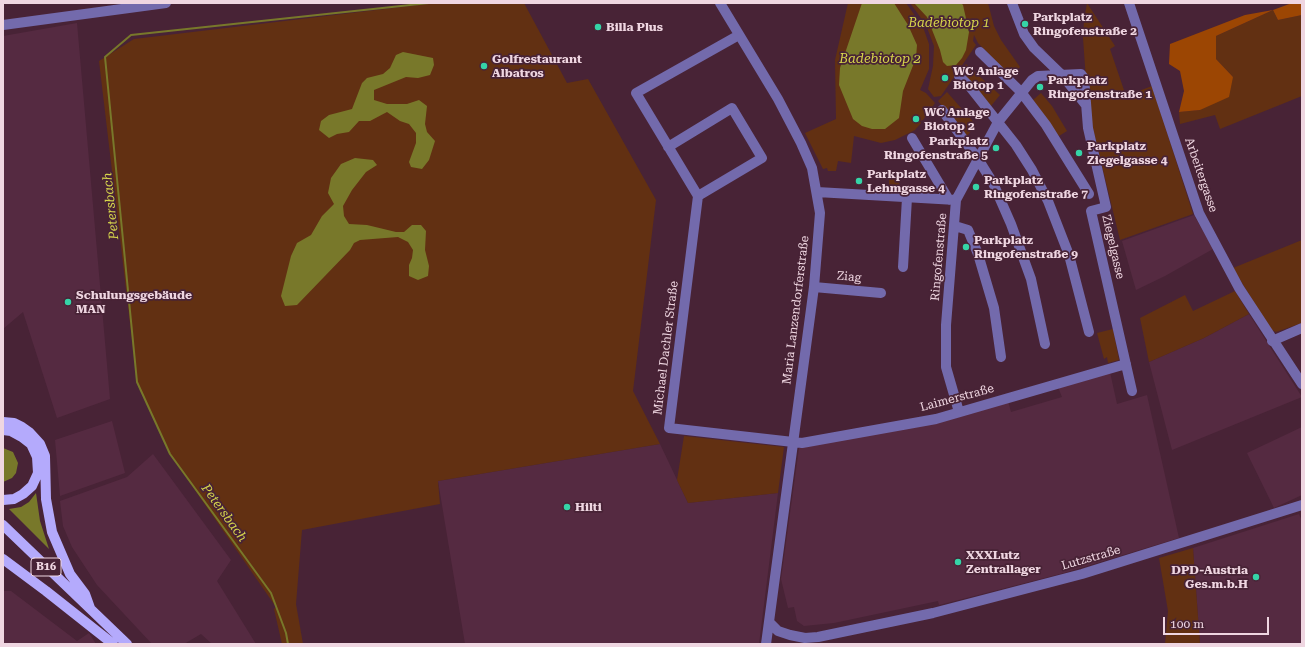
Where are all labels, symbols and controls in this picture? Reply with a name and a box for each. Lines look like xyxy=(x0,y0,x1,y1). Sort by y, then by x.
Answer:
place label: Parkplatz Ringofenstraße 2 xyxy=(1033,10,1137,38)
water label: Badebiotop 1 xyxy=(908,15,990,31)
marker: Parkplatz Ringofenstraße 2 xyxy=(1020,19,1030,29)
place label: Billa Plus xyxy=(606,20,663,34)
marker: Billa Plus xyxy=(593,22,603,32)
water label: Badebiotop 2 xyxy=(839,51,921,67)
place label: Golfrestaurant Albatros xyxy=(492,52,582,80)
marker: Golfrestaurant Albatros xyxy=(479,61,489,71)
place label: WC Anlage Biotop 1 xyxy=(953,64,1018,92)
marker: WC Anlage Biotop 1 xyxy=(940,73,950,83)
place label: Parkplatz Ringofenstraße 1 xyxy=(1048,73,1152,101)
marker: Parkplatz Ringofenstraße 1 xyxy=(1035,82,1045,92)
place label: WC Anlage Biotop 2 xyxy=(924,105,989,133)
marker: WC Anlage Biotop 2 xyxy=(911,114,921,124)
place label: Parkplatz Ringofenstraße 5 xyxy=(884,134,988,162)
street label: Arbeitergasse xyxy=(1181,136,1221,214)
place label: Parkplatz Ziegelgasse 4 xyxy=(1087,139,1167,167)
marker: Parkplatz Ringofenstraße 5 xyxy=(991,143,1001,153)
marker: Parkplatz Ziegelgasse 4 xyxy=(1074,148,1084,158)
place label: Parkplatz Lehmgasse 4 xyxy=(867,167,945,195)
water label: Petersbach xyxy=(100,172,122,240)
place label: Parkplatz Ringofenstraße 7 xyxy=(984,173,1088,201)
marker: Parkplatz Lehmgasse 4 xyxy=(854,176,864,186)
marker: Parkplatz Ringofenstraße 7 xyxy=(971,182,981,192)
street label: Ringofenstraße xyxy=(928,212,950,302)
street label: Ziegelgasse xyxy=(1099,213,1127,281)
place label: Parkplatz Ringofenstraße 9 xyxy=(974,233,1078,261)
street label: Maria Lanzendorferstraße xyxy=(780,235,812,385)
marker: Parkplatz Ringofenstraße 9 xyxy=(961,242,971,252)
street label: Ziag xyxy=(836,269,862,285)
street label: Michael Dachler Straße xyxy=(651,280,681,416)
place label: Schulungsgebäude MAN xyxy=(76,288,192,316)
marker: Schulungsgebäude MAN xyxy=(63,297,73,307)
street label: Laimerstraße xyxy=(918,381,996,415)
water label: Petersbach xyxy=(198,481,250,545)
place label: Hilti xyxy=(575,500,602,514)
marker: Hilti xyxy=(562,502,572,512)
street label: Lutzstraße xyxy=(1060,543,1122,573)
place label: XXXLutz Zentrallager xyxy=(966,548,1041,576)
marker: XXXLutz Zentrallager xyxy=(953,557,963,567)
road number: B16 xyxy=(31,558,61,576)
place label: DPD-Austria Ges.m.b.H xyxy=(1171,563,1248,591)
marker: DPD-Austria Ges.m.b.H xyxy=(1251,572,1261,582)
scale bar xyxy=(1165,609,1271,635)
text: 100 m xyxy=(1170,617,1204,631)

